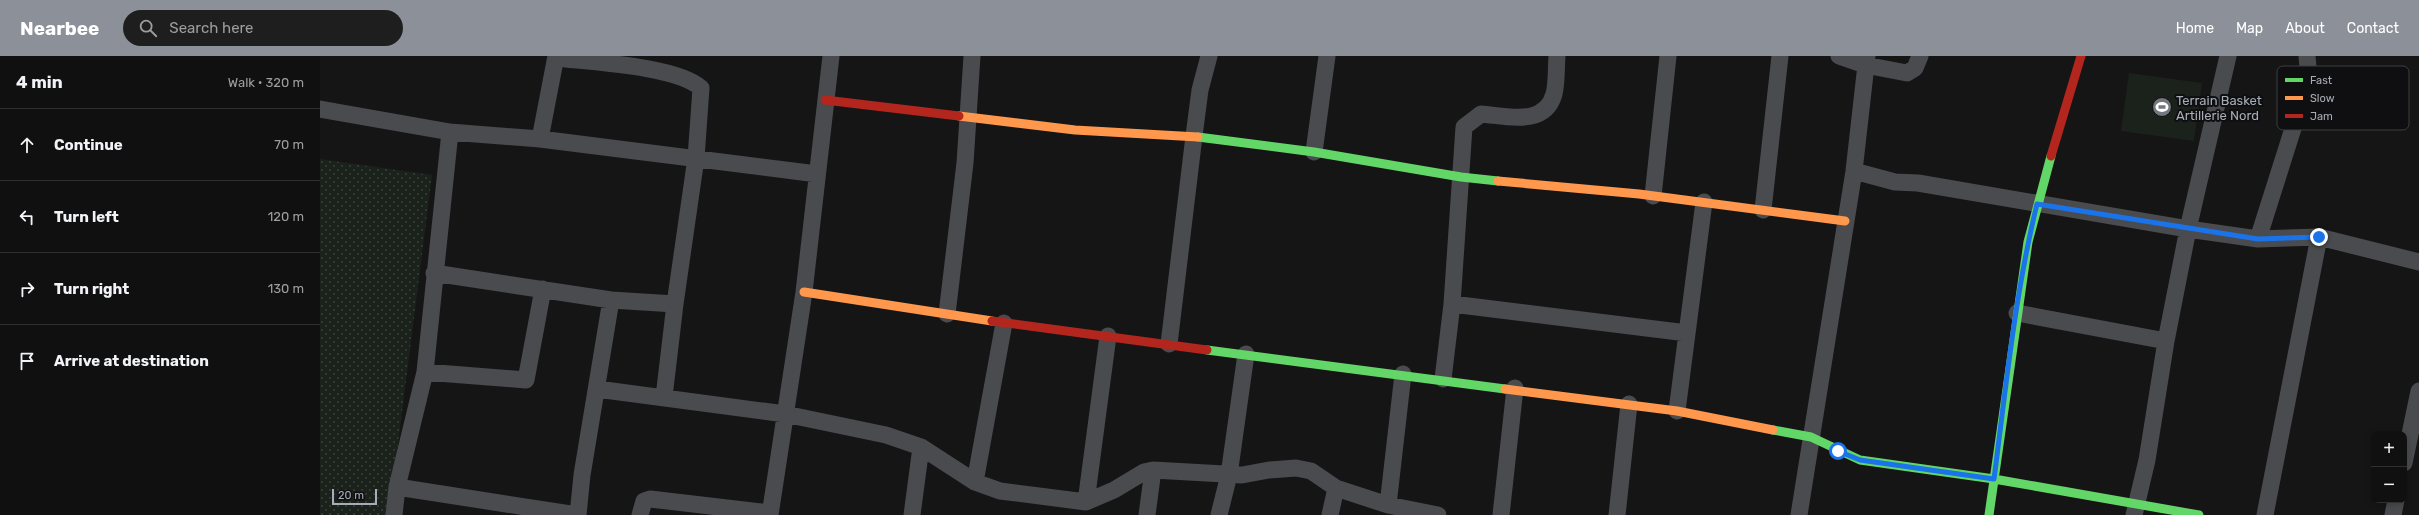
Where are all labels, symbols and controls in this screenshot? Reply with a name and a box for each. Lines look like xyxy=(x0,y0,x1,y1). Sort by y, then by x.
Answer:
search box xyxy=(123,10,403,46)
text: Nearbee xyxy=(20,17,99,40)
icon: search xyxy=(137,17,159,39)
text: Search here xyxy=(169,19,254,37)
text: Home xyxy=(2176,20,2214,37)
text: Map xyxy=(2236,20,2263,37)
text: About xyxy=(2285,20,2325,37)
text: Contact xyxy=(2347,20,2399,37)
legend xyxy=(2277,66,2409,130)
text: 4 min xyxy=(16,72,63,92)
text: Fast xyxy=(2310,74,2333,87)
text: Walk · 320 m xyxy=(228,75,304,90)
text: Slow xyxy=(2310,92,2335,105)
place label: Terrain Basket Artillerie Nord xyxy=(2176,93,2262,123)
sports icon: Terrain Basket Artillerie Nord xyxy=(2151,96,2173,118)
text: Jam xyxy=(2310,110,2333,123)
icon: ahead xyxy=(16,134,38,156)
text: Continue xyxy=(54,136,123,154)
text: 70 m xyxy=(274,137,304,152)
icon: left xyxy=(16,206,38,228)
text: Turn left xyxy=(54,208,119,226)
text: 120 m xyxy=(268,209,304,224)
route end xyxy=(2310,228,2328,246)
icon: right xyxy=(16,278,38,300)
text: Turn right xyxy=(54,280,129,298)
text: 130 m xyxy=(268,281,304,296)
icon: arrive xyxy=(16,350,38,372)
text: Arrive at destination xyxy=(54,352,209,370)
map controls xyxy=(2371,431,2407,503)
button: + xyxy=(2371,431,2407,467)
route start xyxy=(1829,442,1847,460)
button: − xyxy=(2371,467,2407,503)
scale bar xyxy=(332,487,377,506)
text: 20 m xyxy=(338,489,364,502)

